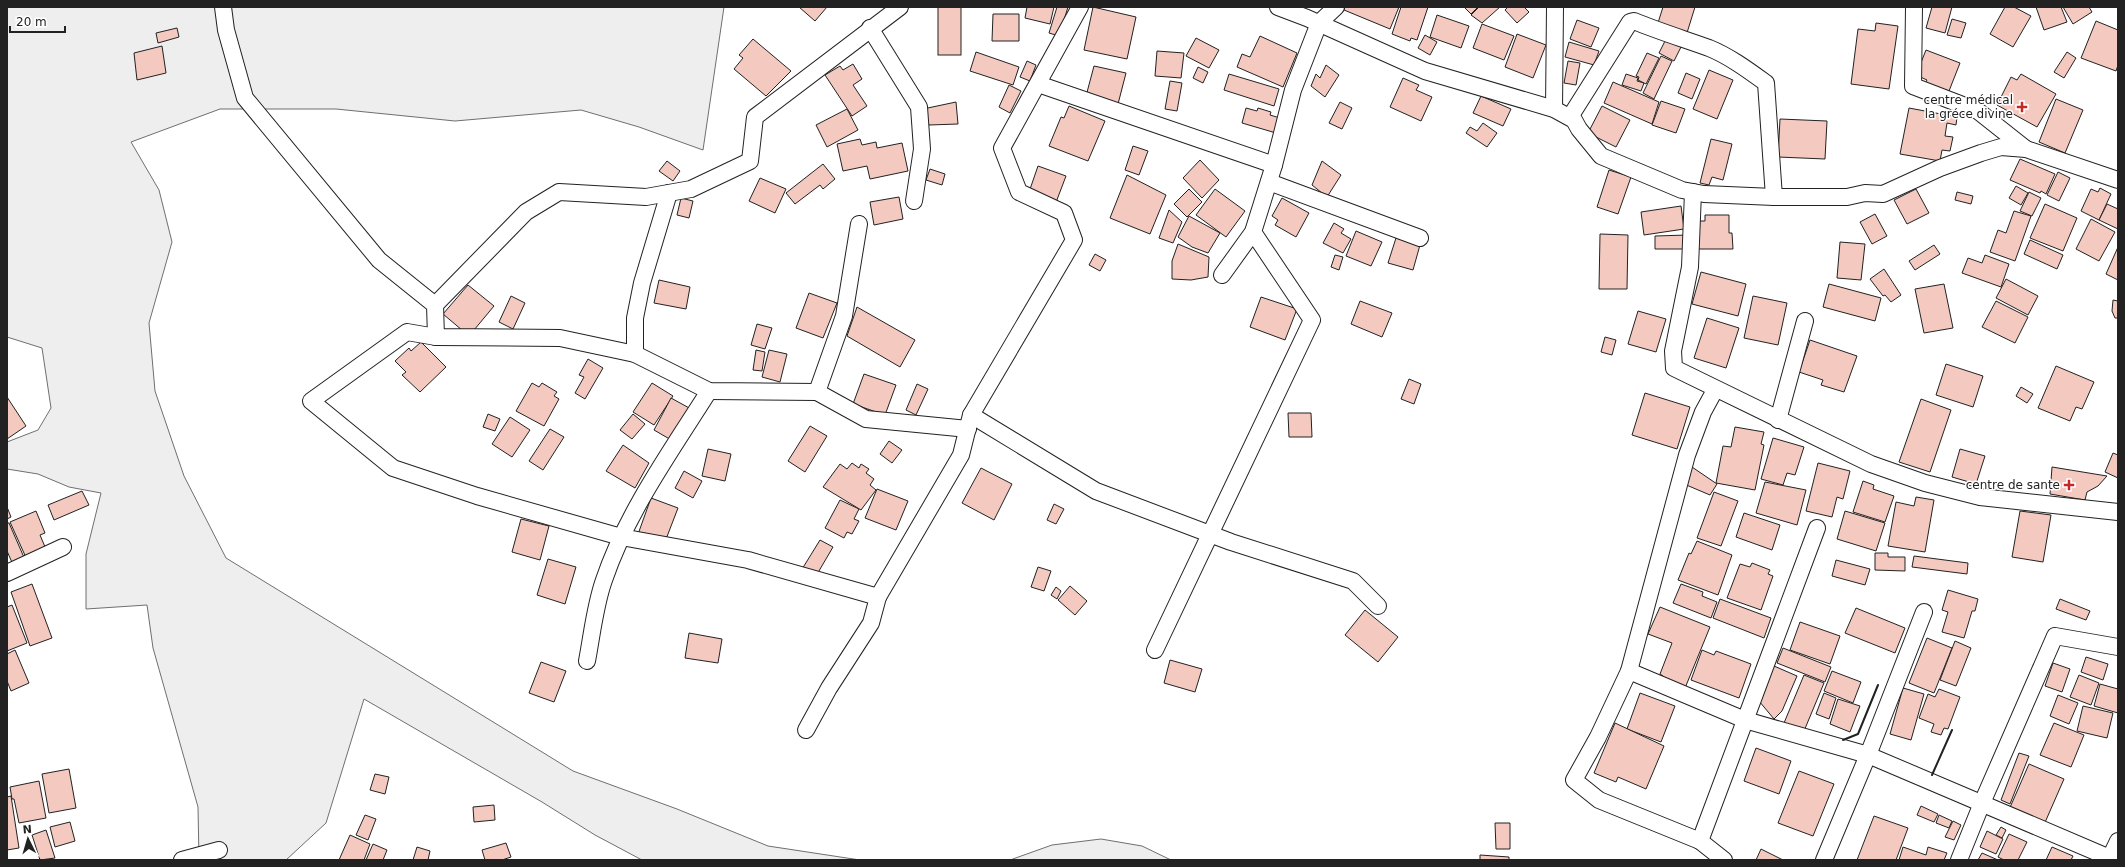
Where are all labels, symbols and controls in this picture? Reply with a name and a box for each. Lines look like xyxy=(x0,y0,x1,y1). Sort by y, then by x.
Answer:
scale bar xyxy=(10,8,65,34)
text: 20 m xyxy=(16,15,47,29)
place label: centre médical la gréce divine xyxy=(1924,93,2013,121)
marker: centre médical la gréce divine xyxy=(2016,101,2028,113)
place label: centre de sante xyxy=(1966,478,2060,492)
marker: centre de sante xyxy=(2063,479,2075,491)
north arrow xyxy=(8,819,48,859)
text: N xyxy=(22,823,32,836)

